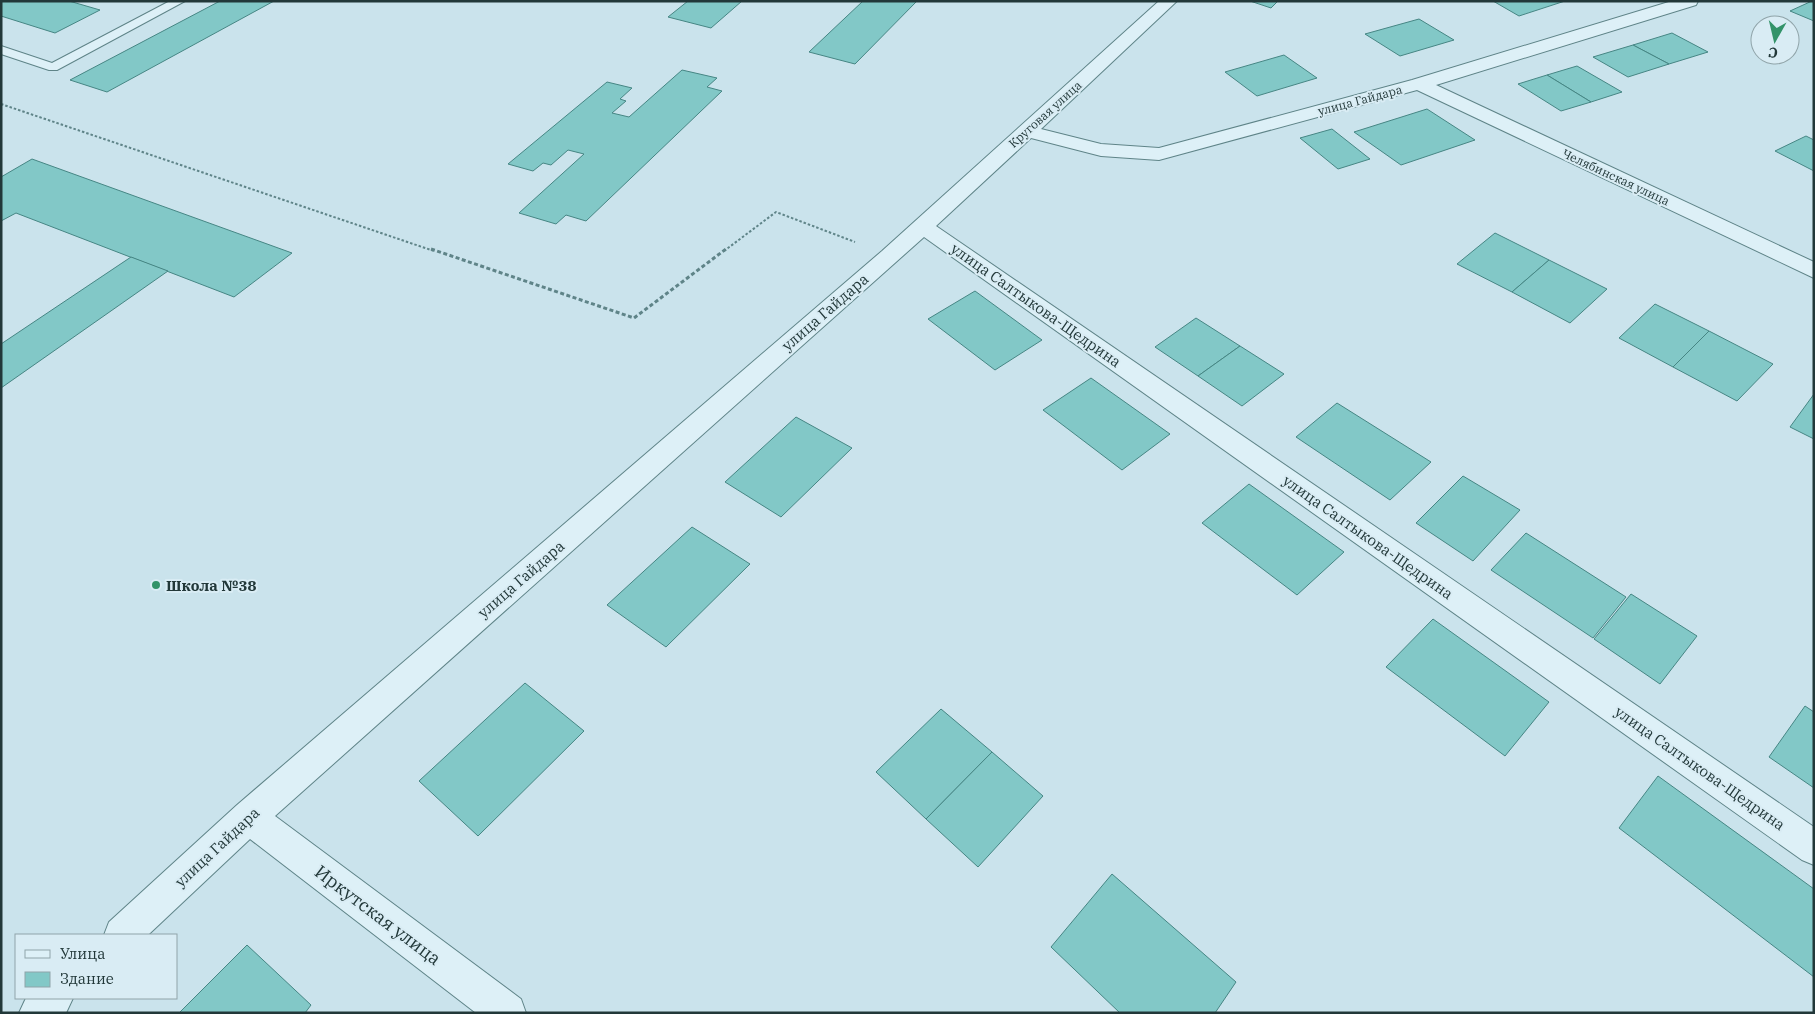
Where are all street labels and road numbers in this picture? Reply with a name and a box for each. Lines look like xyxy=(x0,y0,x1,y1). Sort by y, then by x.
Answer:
street label: Круговая улица xyxy=(1005,77,1085,151)
street label: улица Гайдара xyxy=(1316,81,1404,118)
street label: Челябинская улица xyxy=(1560,146,1672,209)
street label: улица Салтыкова-Щедрина xyxy=(947,239,1125,371)
street label: улица Гайдара xyxy=(778,269,872,355)
street label: улица Салтыкова-Щедрина xyxy=(1279,471,1457,603)
street label: улица Гайдара xyxy=(474,536,568,622)
street label: улица Салтыкова-Щедрина xyxy=(1611,702,1789,834)
street label: улица Гайдара xyxy=(171,803,263,891)
street label: Иркутская улица xyxy=(310,860,446,970)

